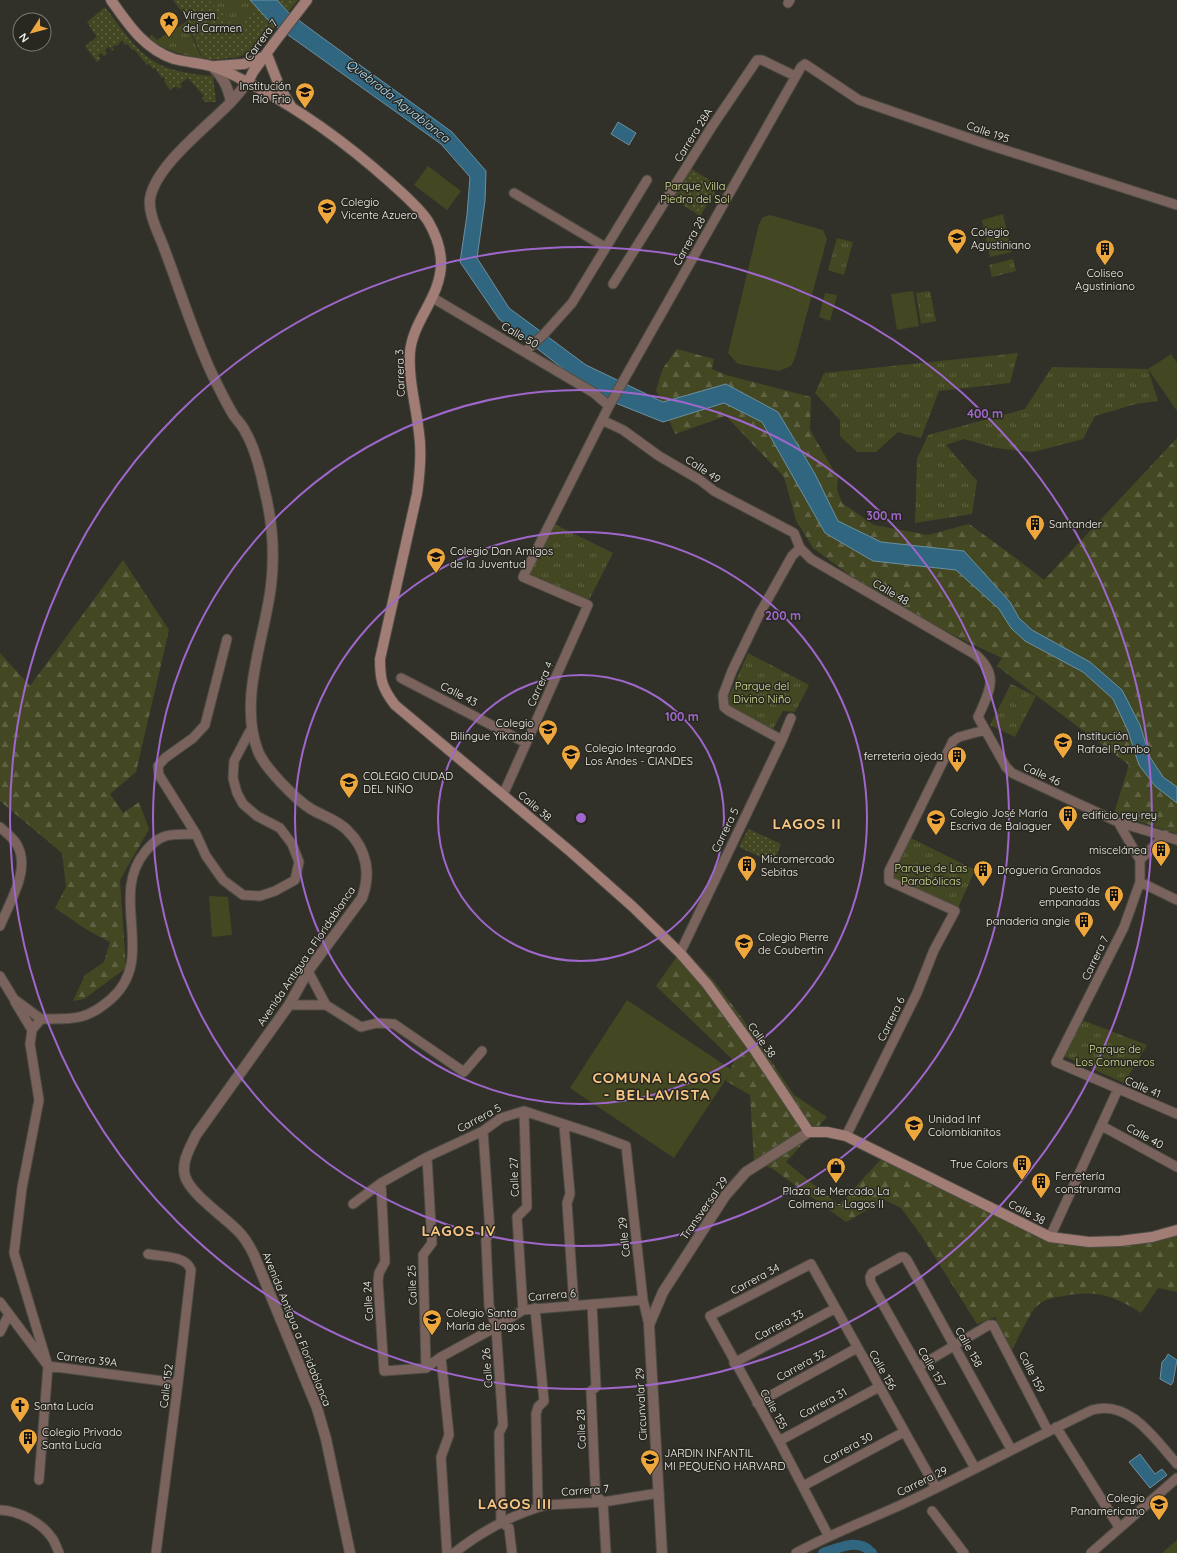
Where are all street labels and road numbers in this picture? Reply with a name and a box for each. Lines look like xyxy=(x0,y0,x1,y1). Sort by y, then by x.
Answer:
street label: Carrera 7 xyxy=(241,16,281,63)
street label: Carrera 28A xyxy=(671,105,715,165)
street label: Calle 195 xyxy=(965,118,1011,146)
street label: Carrera 28 xyxy=(670,214,708,268)
street label: Calle 50 xyxy=(499,319,541,351)
street label: Carrera 3 xyxy=(392,349,408,397)
street label: Calle 49 xyxy=(683,452,723,486)
street label: Calle 48 xyxy=(870,576,912,608)
street label: Carrera 4 xyxy=(524,659,556,709)
street label: Calle 43 xyxy=(438,679,480,709)
street label: Calle 46 xyxy=(1021,759,1063,789)
street label: Calle 38 xyxy=(515,788,555,824)
street label: Carrera 5 xyxy=(708,805,742,855)
street label: Avenida Antigua a Floridablanca xyxy=(254,883,358,1029)
street label: Carrera 7 xyxy=(1078,933,1112,983)
street label: Carrera 6 xyxy=(874,994,908,1044)
street label: Calle 38 xyxy=(745,1020,779,1060)
street label: Calle 41 xyxy=(1123,1073,1163,1101)
street label: Carrera 5 xyxy=(454,1101,504,1135)
street label: Calle 40 xyxy=(1124,1120,1166,1152)
street label: Calle 27 xyxy=(506,1157,522,1197)
street label: Transversal 29 xyxy=(677,1174,731,1242)
street label: Calle 38 xyxy=(1006,1197,1048,1227)
street label: Calle 29 xyxy=(615,1216,633,1258)
street label: Avenida Antigua a Floridablanca xyxy=(259,1250,335,1408)
street label: Carrera 34 xyxy=(728,1260,782,1298)
street label: Calle 25 xyxy=(404,1265,420,1305)
street label: Calle 24 xyxy=(360,1281,376,1321)
street label: Carrera 6 xyxy=(527,1286,577,1304)
street label: Carrera 33 xyxy=(752,1306,806,1344)
street label: Calle 158 xyxy=(952,1324,986,1370)
street label: Calle 157 xyxy=(915,1345,949,1390)
street label: Carrera 32 xyxy=(774,1346,828,1384)
street label: Calle 26 xyxy=(479,1347,495,1388)
street label: Calle 156 xyxy=(866,1347,900,1393)
street label: Carrera 39A xyxy=(56,1348,118,1370)
street label: Calle 159 xyxy=(1016,1349,1048,1395)
street label: Calle 152 xyxy=(156,1363,176,1409)
street label: Circunvalar 29 xyxy=(632,1367,650,1441)
street label: Carrera 31 xyxy=(797,1385,849,1421)
street label: Calle 155 xyxy=(757,1386,791,1432)
street label: Calle 28 xyxy=(573,1409,589,1449)
street label: Carrera 30 xyxy=(821,1429,875,1467)
street label: Carrera 29 xyxy=(895,1463,949,1499)
street label: Carrera 7 xyxy=(561,1481,610,1499)

